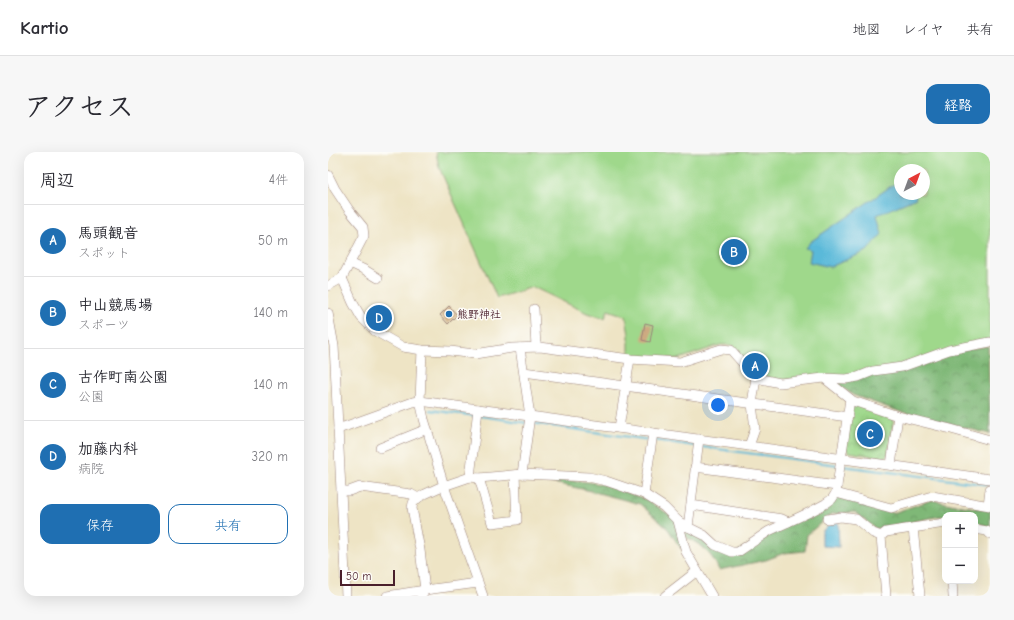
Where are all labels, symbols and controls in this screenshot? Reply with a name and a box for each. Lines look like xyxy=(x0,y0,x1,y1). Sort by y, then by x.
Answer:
text: Kartio xyxy=(20,17,69,39)
text: 地図 xyxy=(853,21,881,38)
text: レイヤ xyxy=(903,21,944,38)
text: 共有 xyxy=(966,21,994,38)
button: 経路 xyxy=(926,84,990,124)
text: アクセス xyxy=(24,91,134,123)
north arrow xyxy=(894,164,930,200)
text: 周辺 xyxy=(40,171,74,190)
text: 4件 xyxy=(269,172,288,187)
text: 馬頭観音 xyxy=(78,224,138,242)
text: A xyxy=(49,233,57,248)
text: 50 m xyxy=(258,233,288,248)
pin: B xyxy=(721,237,747,267)
text: スポット xyxy=(78,245,130,260)
text: 中山競馬場 xyxy=(78,296,153,314)
pin: D xyxy=(366,303,392,333)
text: B xyxy=(49,305,57,320)
text: 140 m xyxy=(254,305,288,320)
place label: 熊野神社 xyxy=(457,308,501,321)
marker: 熊野神社 xyxy=(444,309,454,319)
text: スポーツ xyxy=(78,317,130,332)
pin: A xyxy=(742,351,768,381)
text: 古作町南公園 xyxy=(78,368,168,386)
text: C xyxy=(49,377,57,392)
text: 140 m xyxy=(254,377,288,392)
text: 公園 xyxy=(78,389,104,404)
your location xyxy=(708,395,728,415)
pin: C xyxy=(857,419,883,449)
text: 加藤内科 xyxy=(78,440,138,458)
text: D xyxy=(49,449,57,464)
text: 320 m xyxy=(252,449,288,464)
text: 病院 xyxy=(78,461,104,476)
button: 保存 xyxy=(40,504,160,544)
button: 共有 xyxy=(168,504,288,544)
map controls xyxy=(942,512,978,584)
button: + xyxy=(942,512,978,548)
button: − xyxy=(942,548,978,584)
scale bar xyxy=(340,568,395,587)
text: 50 m xyxy=(346,570,371,583)

